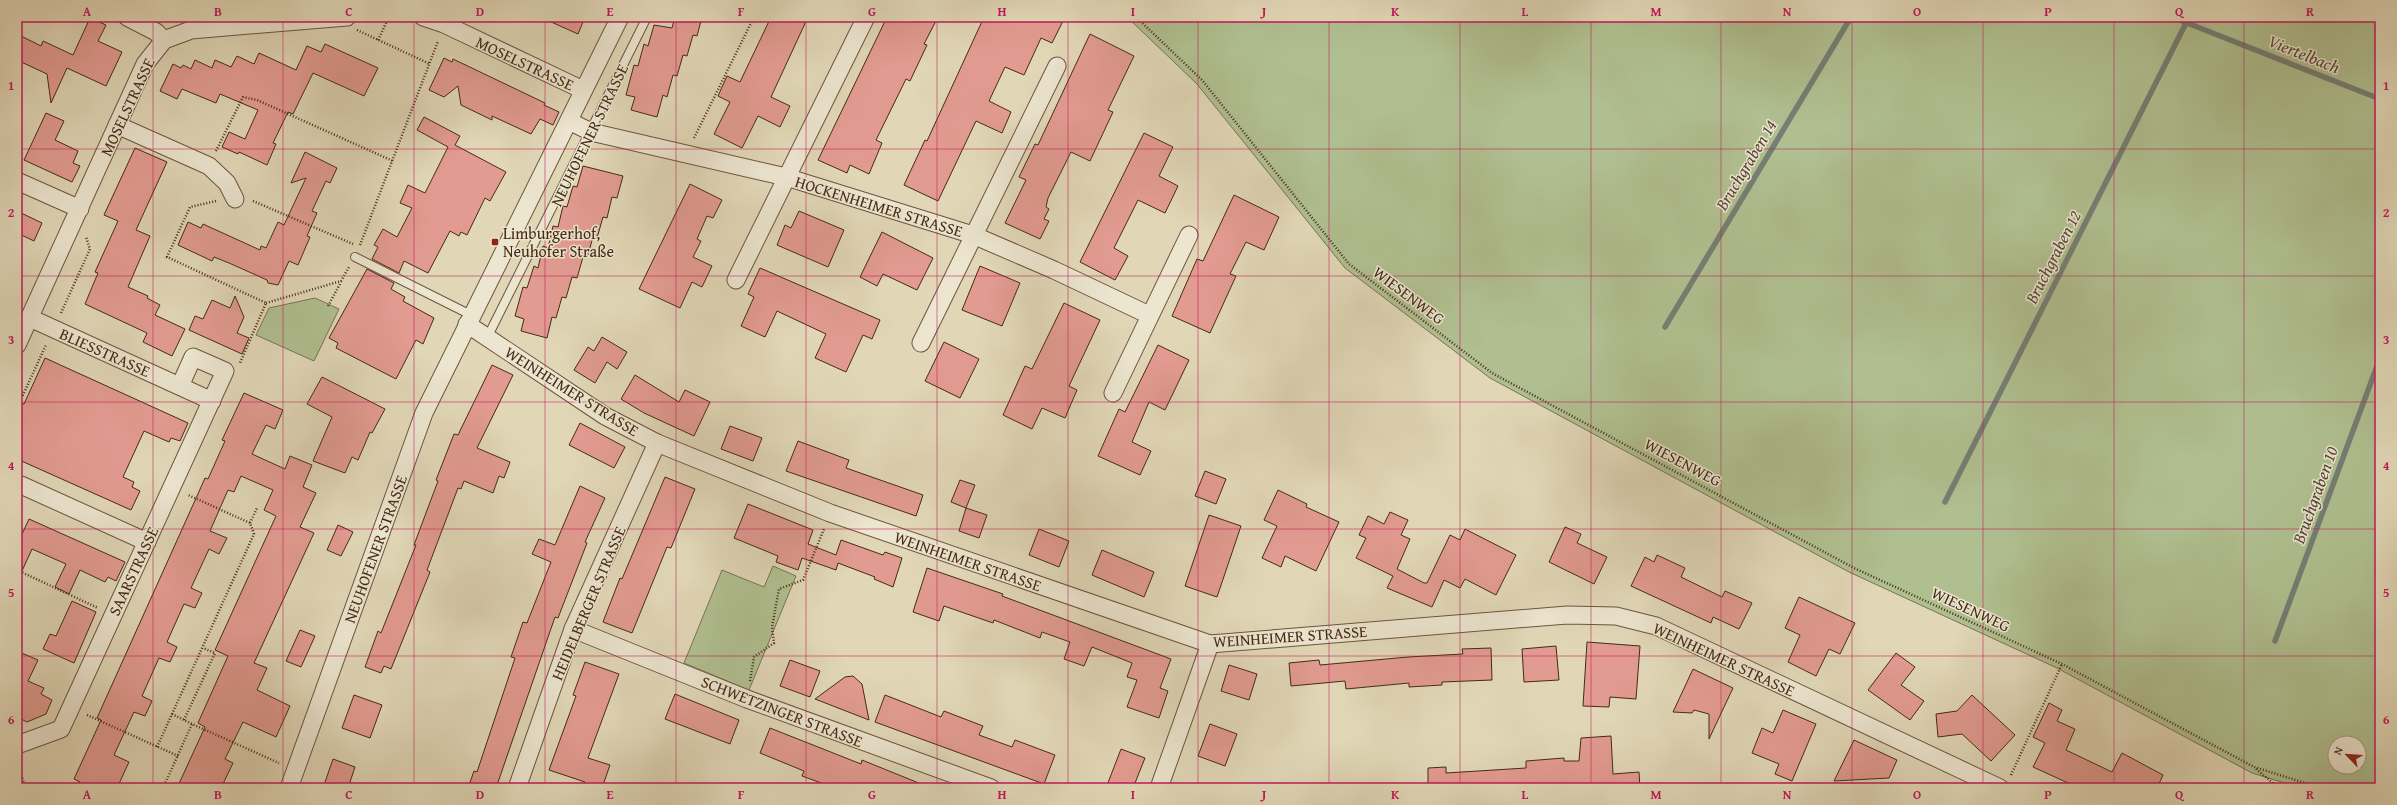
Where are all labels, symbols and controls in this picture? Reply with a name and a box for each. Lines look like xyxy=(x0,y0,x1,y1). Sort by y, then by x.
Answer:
text: A xyxy=(83,2,92,21)
text: B xyxy=(214,2,222,21)
text: C xyxy=(345,2,353,21)
text: D xyxy=(476,2,484,21)
text: E xyxy=(607,2,614,21)
text: F xyxy=(738,2,745,21)
text: G xyxy=(868,2,876,21)
text: H xyxy=(997,2,1007,21)
text: I xyxy=(1131,2,1135,21)
text: J xyxy=(1260,2,1267,21)
text: K xyxy=(1391,2,1400,21)
text: L xyxy=(1522,2,1529,21)
text: M xyxy=(1650,2,1662,21)
text: N xyxy=(1783,2,1792,21)
text: O xyxy=(1913,2,1921,21)
text: P xyxy=(2044,2,2052,21)
text: Q xyxy=(2175,2,2185,21)
text: R xyxy=(2306,2,2315,21)
water label: Viertelbach xyxy=(2265,28,2344,79)
street label: MOSELSTRASSE xyxy=(472,30,578,96)
street label: MOSELSTRASSE xyxy=(94,54,160,160)
street label: NEUHOFENER STRASSE xyxy=(544,60,634,210)
text: 1 xyxy=(8,76,14,95)
text: 1 xyxy=(2383,76,2389,95)
water label: Bruchgraben 14 xyxy=(1708,115,1782,216)
street label: HOCKENHEIMER STRASSE xyxy=(792,169,966,243)
text: 2 xyxy=(8,203,15,222)
text: 2 xyxy=(2383,203,2390,222)
water label: Bruchgraben 12 xyxy=(2018,206,2087,309)
place label: Limburgerhof, Neuhofer Straße xyxy=(503,221,614,263)
marker: Limburgerhof, Neuhofer Straße xyxy=(490,237,500,247)
street label: WIESENWEG xyxy=(1368,260,1450,330)
street label: BLIESSTRASSE xyxy=(56,321,154,383)
text: 3 xyxy=(8,330,14,349)
text: 3 xyxy=(2383,330,2389,349)
street label: WEINHEIMER STRASSE xyxy=(500,340,644,442)
street label: WIESENWEG xyxy=(1640,432,1726,493)
water label: Bruchgraben 10 xyxy=(2285,443,2344,548)
text: 4 xyxy=(8,456,15,475)
text: 4 xyxy=(2383,456,2390,475)
street label: NEUHOFENER STRASSE xyxy=(337,472,413,626)
street label: SAARSTRASSE xyxy=(102,522,164,620)
street label: HEIDELBERGER STRASSE xyxy=(545,522,631,684)
street label: WEINHEIMER STRASSE xyxy=(891,525,1045,597)
street label: WIESENWEG xyxy=(1928,580,2015,638)
text: 5 xyxy=(8,583,15,602)
text: 5 xyxy=(2383,583,2390,602)
street label: WEINHEIMER STRASSE xyxy=(1649,616,1799,702)
street label: WEINHEIMER STRASSE xyxy=(1212,619,1368,653)
street label: SCHWETZINGER STRASSE xyxy=(698,669,866,753)
text: 6 xyxy=(8,710,15,729)
text: 6 xyxy=(2383,710,2390,729)
north arrow xyxy=(2327,735,2367,775)
text: N xyxy=(2329,743,2347,757)
text: A xyxy=(83,785,92,804)
text: B xyxy=(214,785,222,804)
text: C xyxy=(345,785,353,804)
text: D xyxy=(476,785,484,804)
text: E xyxy=(607,785,614,804)
text: F xyxy=(738,785,745,804)
text: G xyxy=(868,785,876,804)
text: H xyxy=(997,785,1007,804)
text: I xyxy=(1131,785,1135,804)
text: J xyxy=(1260,785,1267,804)
text: K xyxy=(1391,785,1400,804)
text: L xyxy=(1522,785,1529,804)
text: M xyxy=(1650,785,1662,804)
text: N xyxy=(1783,785,1792,804)
text: O xyxy=(1913,785,1921,804)
text: P xyxy=(2044,785,2052,804)
text: Q xyxy=(2175,785,2185,804)
text: R xyxy=(2306,785,2315,804)

